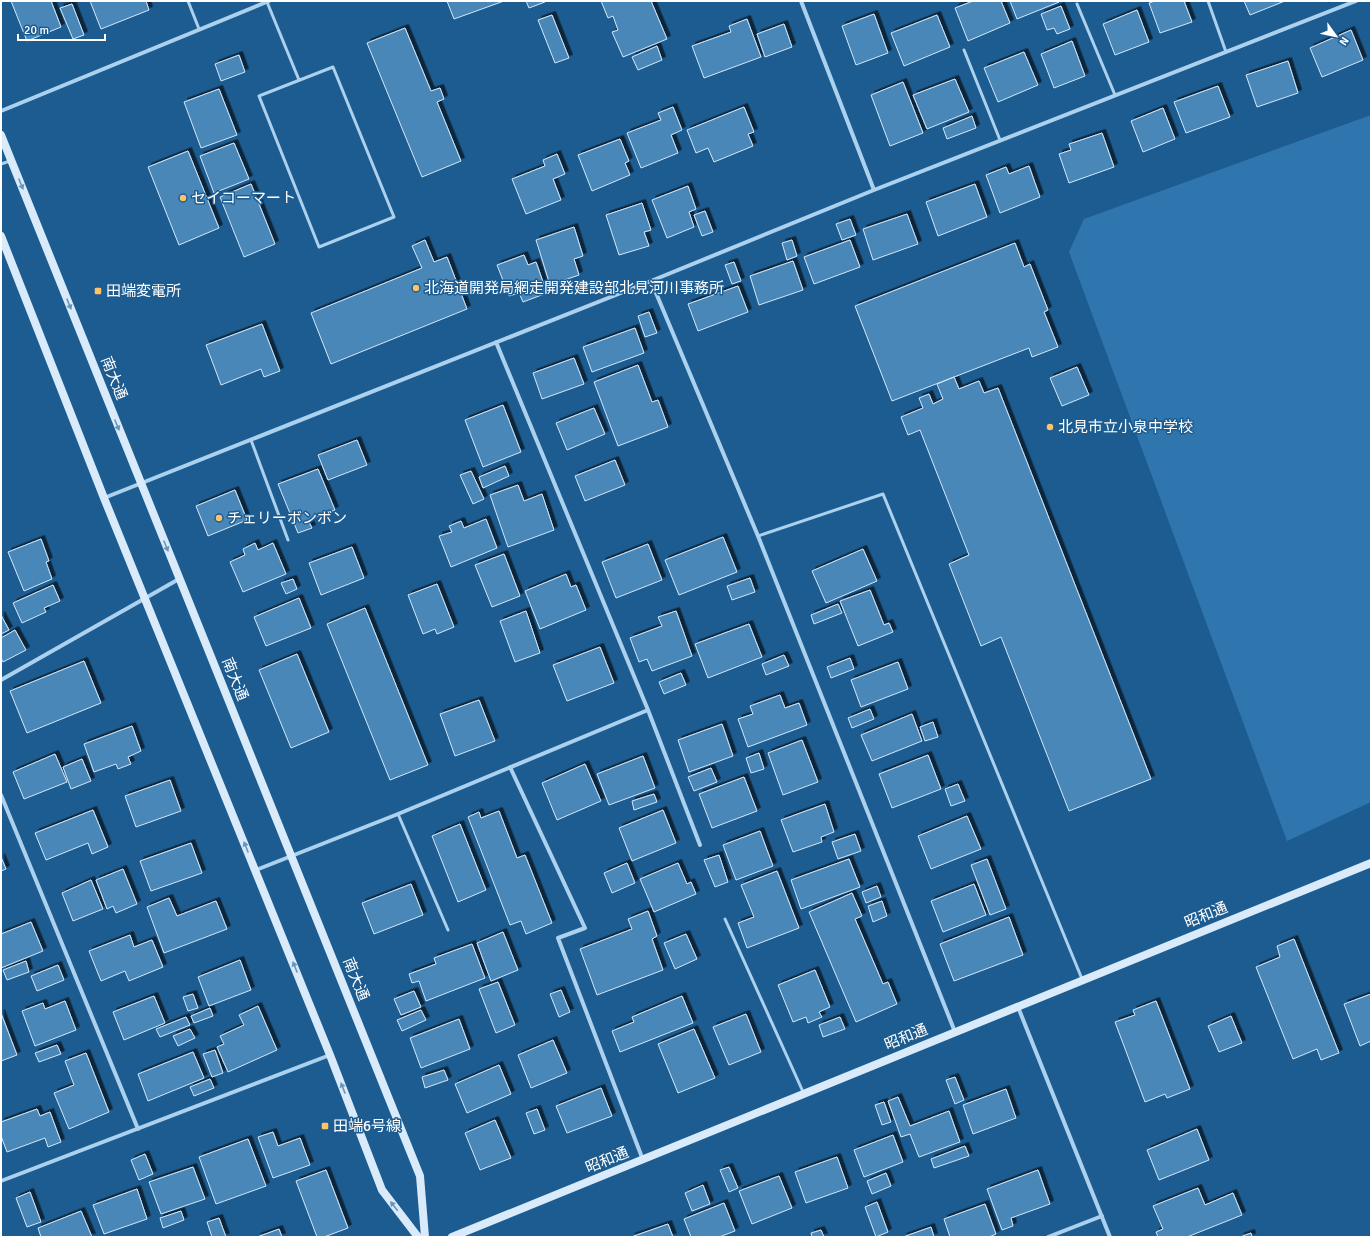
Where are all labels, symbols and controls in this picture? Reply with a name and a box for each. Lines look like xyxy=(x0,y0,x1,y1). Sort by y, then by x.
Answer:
scale bar xyxy=(18,16,105,42)
north arrow xyxy=(1316,16,1356,56)
text: 20 m xyxy=(24,23,49,38)
text: N xyxy=(1336,34,1352,48)
one-way arrow xyxy=(18,178,24,190)
place label: セイコーマート xyxy=(191,189,296,207)
marker: セイコーマート xyxy=(178,193,188,203)
place label: 北海道開発局網走開発建設部北見河川事務所 xyxy=(424,279,724,297)
place label: 田端変電所 xyxy=(106,282,181,300)
marker: 北海道開発局網走開発建設部北見河川事務所 xyxy=(411,283,421,293)
marker: 田端変電所 xyxy=(93,286,103,296)
one-way arrow xyxy=(67,299,73,311)
street label: 南大通 xyxy=(97,354,131,402)
place label: 北見市立小泉中学校 xyxy=(1058,418,1193,436)
one-way arrow xyxy=(115,420,121,432)
marker: 北見市立小泉中学校 xyxy=(1045,422,1055,432)
place label: チェリーボンボン xyxy=(227,509,347,527)
marker: チェリーボンボン xyxy=(214,513,224,523)
one-way arrow xyxy=(164,540,170,552)
street label: 南大通 xyxy=(218,655,252,703)
one-way arrow xyxy=(243,840,249,852)
street label: 昭和通 xyxy=(1182,898,1230,932)
street label: 南大通 xyxy=(339,955,373,1003)
one-way arrow xyxy=(291,961,297,973)
street label: 昭和通 xyxy=(882,1020,930,1054)
one-way arrow xyxy=(339,1082,345,1094)
place label: 田端6号線 xyxy=(333,1117,401,1135)
marker: 田端6号線 xyxy=(320,1121,330,1131)
street label: 昭和通 xyxy=(583,1143,631,1177)
one-way arrow xyxy=(390,1201,399,1212)

